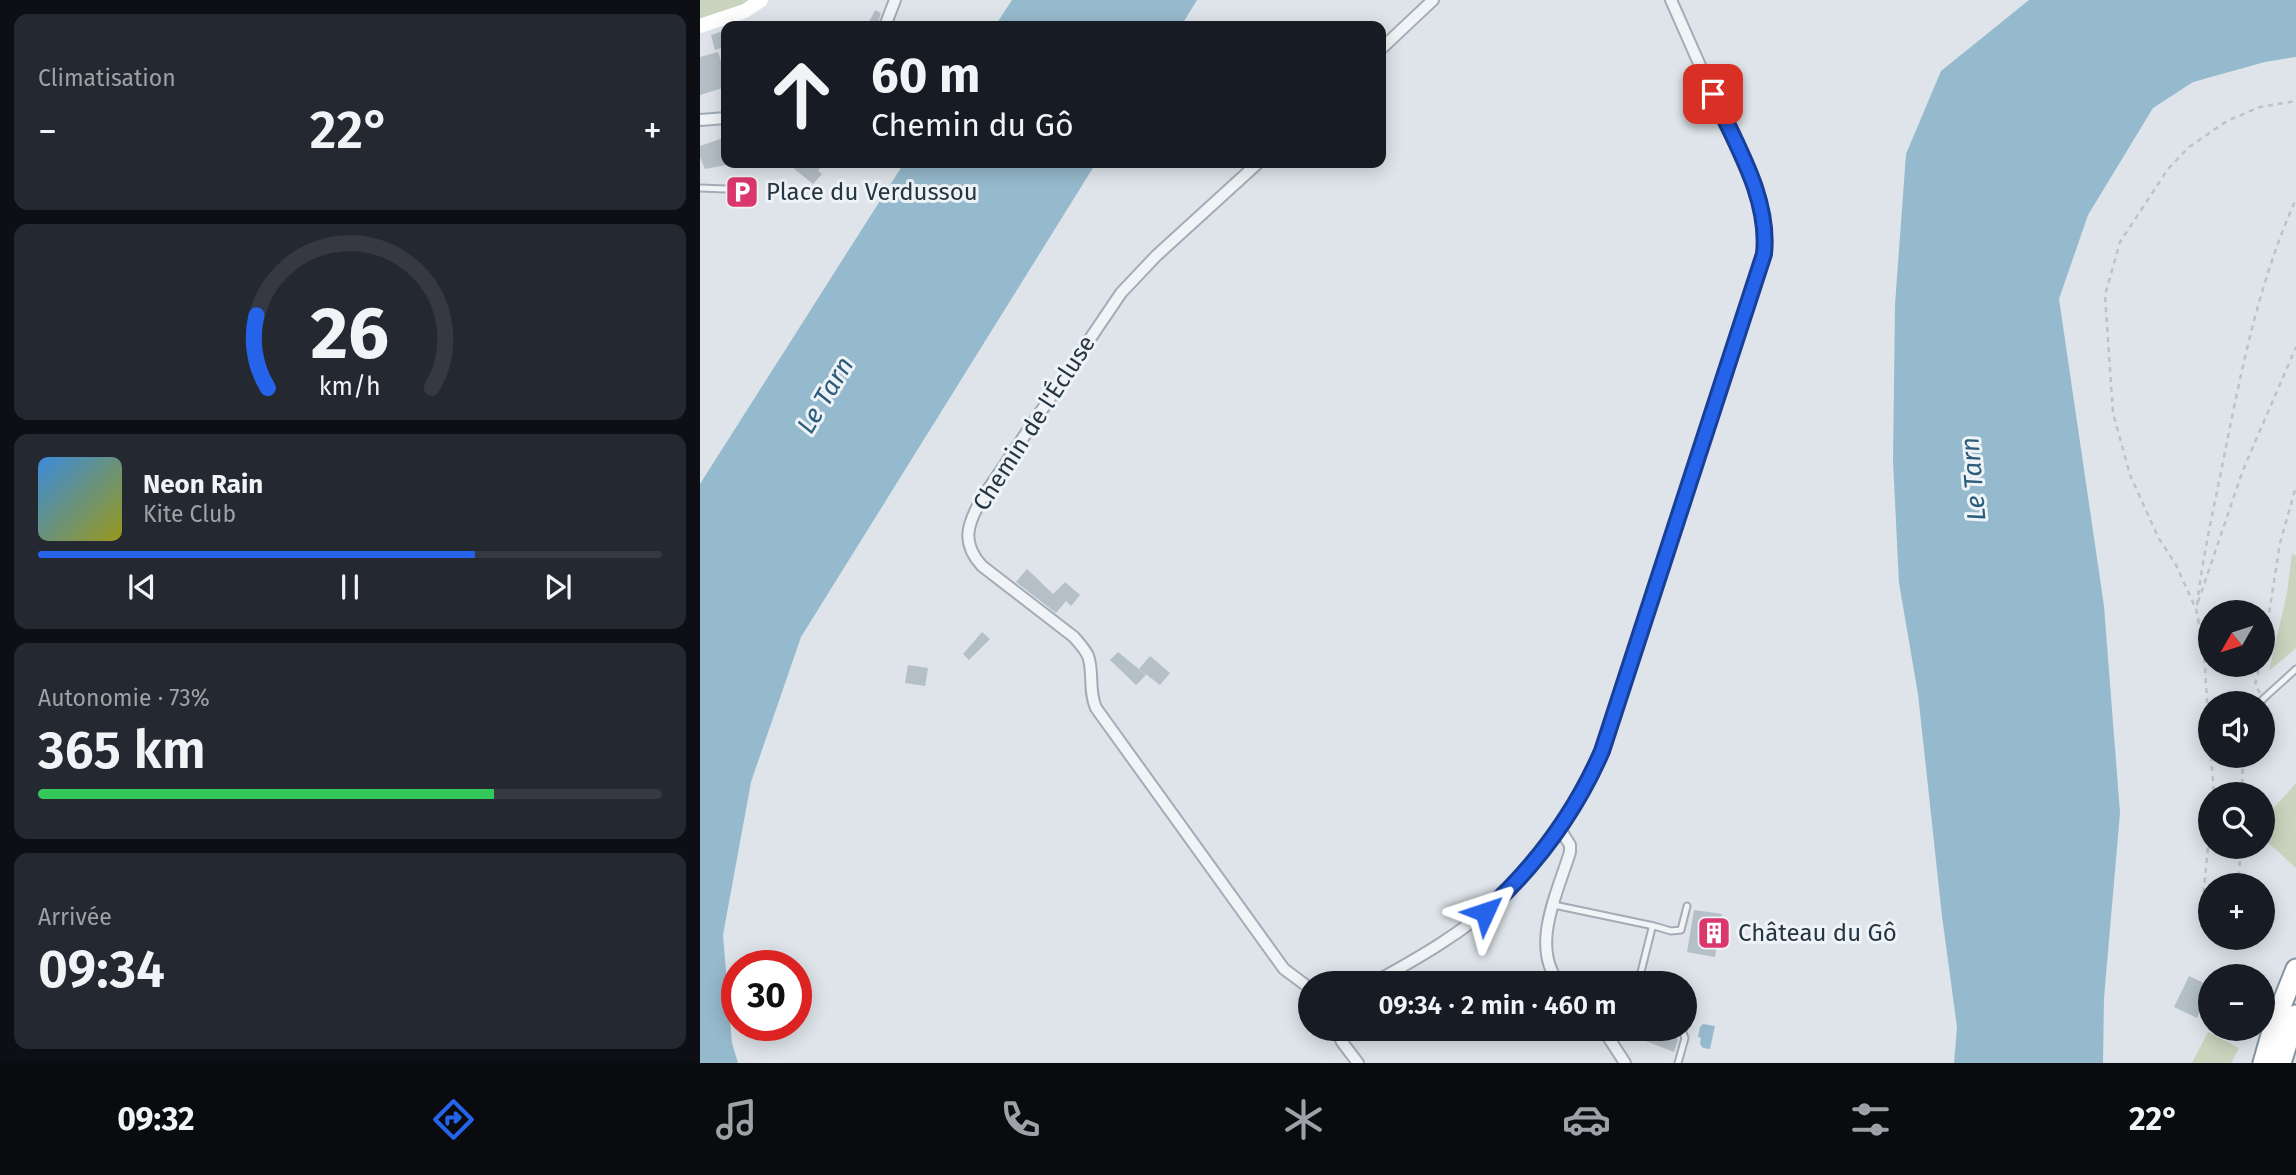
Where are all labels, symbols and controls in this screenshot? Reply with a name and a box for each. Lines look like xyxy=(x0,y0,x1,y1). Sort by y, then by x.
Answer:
text: 60 m xyxy=(871,46,980,105)
icon: ahead xyxy=(756,49,847,140)
text: Climatisation xyxy=(38,64,176,92)
pin xyxy=(1683,64,1743,124)
icon: arrive xyxy=(1694,75,1732,113)
text: 22° xyxy=(310,99,390,162)
text: Chemin du Gô xyxy=(871,106,1074,144)
text: − xyxy=(38,108,57,154)
text: + xyxy=(643,108,662,154)
parking icon: Place du Verdussou xyxy=(723,173,761,211)
place label: Place du Verdussou xyxy=(766,178,978,206)
text: 26 xyxy=(311,290,389,377)
street label: Chemin de l'Écluse xyxy=(966,330,1101,516)
water label: Le Tarn xyxy=(791,351,860,439)
text: km/h xyxy=(319,371,381,401)
water label: Le Tarn xyxy=(1954,436,1993,522)
text: Neon Rain xyxy=(143,469,263,500)
text: Kite Club xyxy=(143,500,236,528)
icon: previous xyxy=(123,568,161,606)
icon: pause xyxy=(331,568,369,606)
icon: next xyxy=(539,568,577,606)
north arrow xyxy=(2198,600,2275,677)
map controls xyxy=(2198,600,2275,1041)
text: Autonomie · 73% xyxy=(38,684,210,712)
button: sound xyxy=(2198,691,2275,768)
text: 365 km xyxy=(38,719,206,782)
button: search xyxy=(2198,782,2275,859)
button: + xyxy=(2198,873,2275,950)
position arrow xyxy=(1448,875,1522,949)
text: Arrivée xyxy=(38,903,112,931)
building icon: Château du Gô xyxy=(1695,914,1733,952)
place label: Château du Gô xyxy=(1738,919,1897,947)
text: 09:34 xyxy=(38,938,165,1001)
speed limit sign: 30 xyxy=(721,950,812,1041)
button: − xyxy=(2198,964,2275,1041)
text: 09:34 · 2 min · 460 m xyxy=(1379,990,1616,1021)
icon: directions xyxy=(429,1095,478,1144)
icon: music xyxy=(712,1095,761,1144)
icon: phone xyxy=(996,1095,1045,1144)
icon: climate xyxy=(1279,1095,1328,1144)
icon: car xyxy=(1562,1095,1611,1144)
icon: filters xyxy=(1846,1095,1895,1144)
text: 09:32 xyxy=(117,1100,195,1138)
text: 22° xyxy=(2129,1100,2179,1138)

